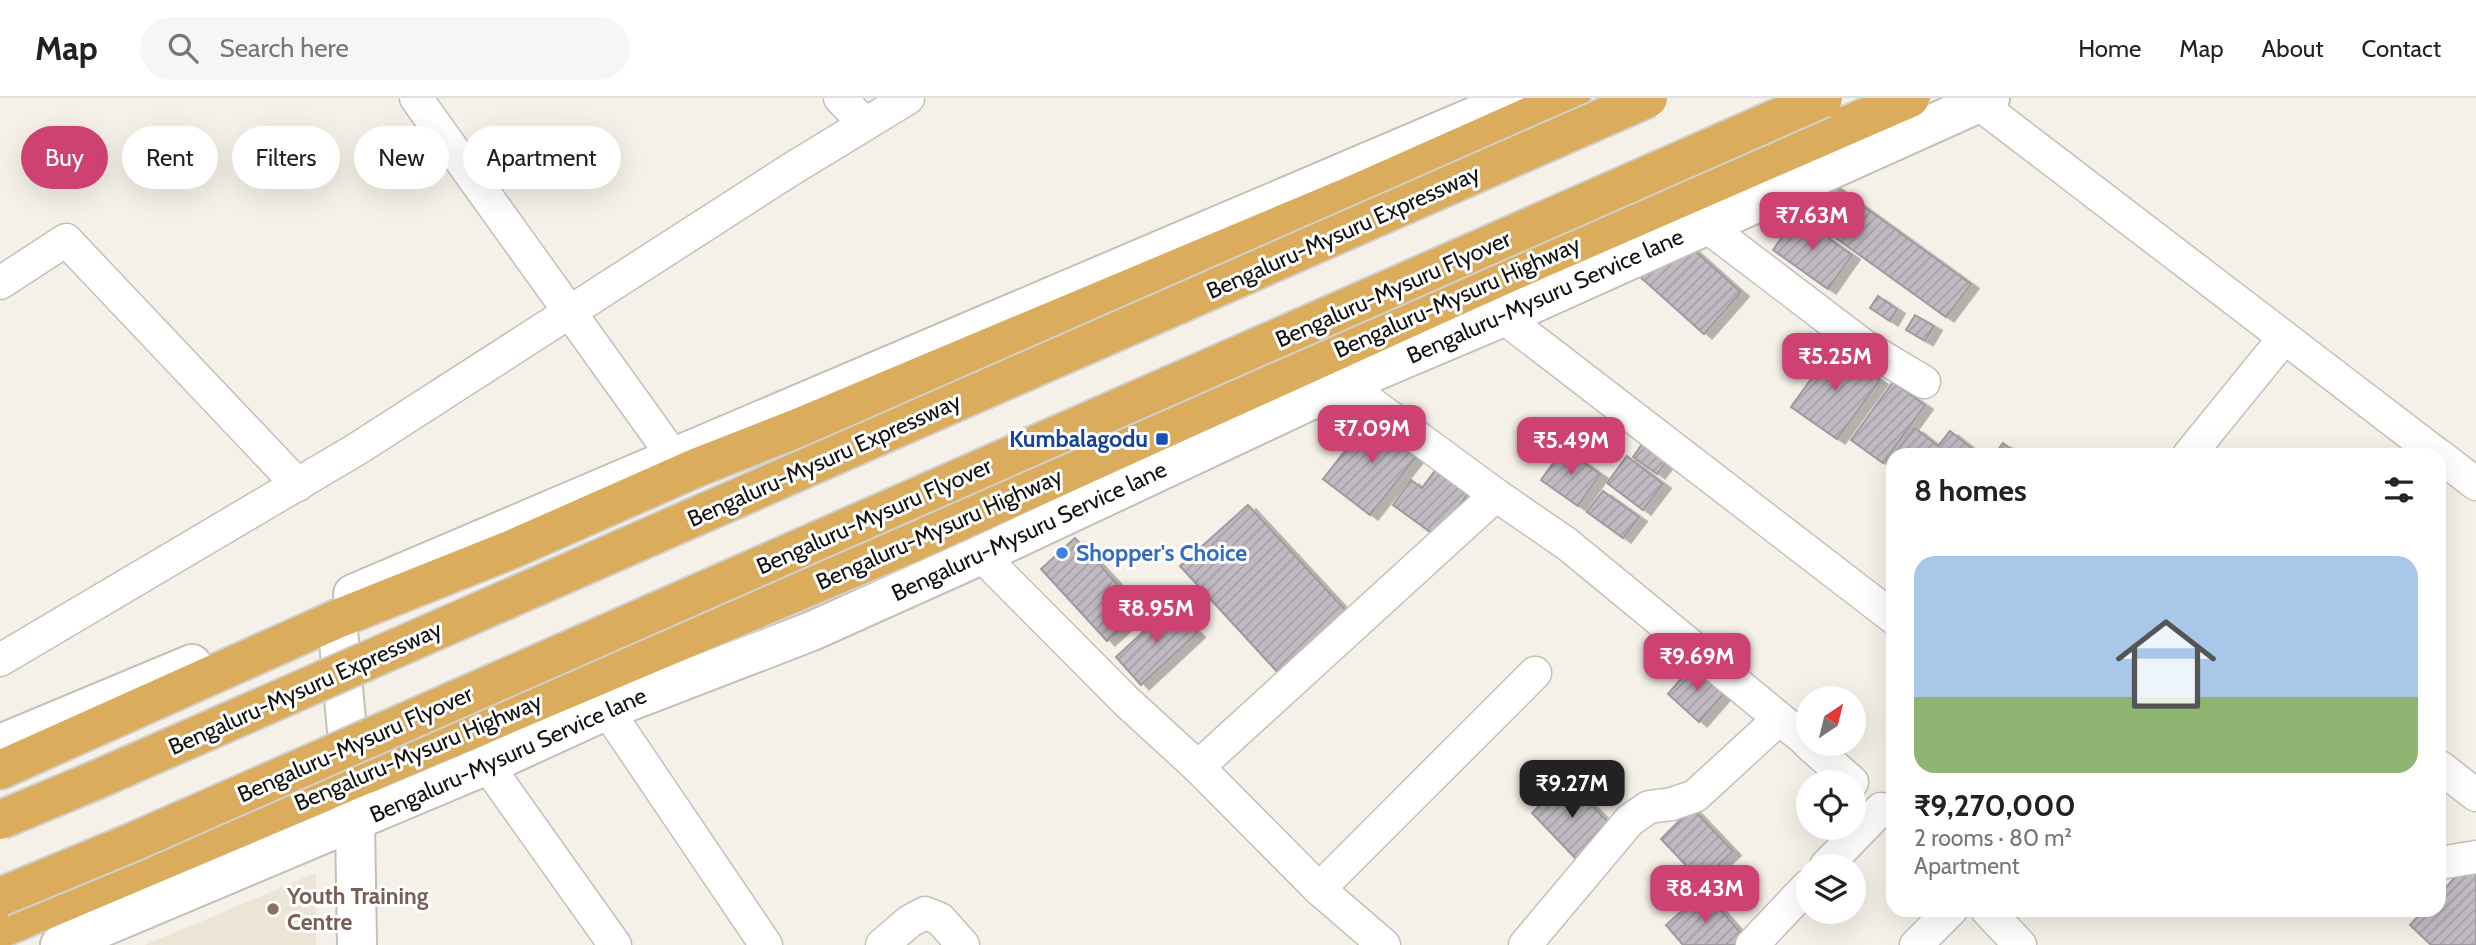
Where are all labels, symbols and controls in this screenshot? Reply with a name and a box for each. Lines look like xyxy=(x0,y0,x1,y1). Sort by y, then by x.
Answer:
search box xyxy=(140,17,630,80)
text: Map xyxy=(35,28,98,68)
icon: search xyxy=(164,29,202,67)
text: Search here xyxy=(220,32,349,64)
text: Home xyxy=(2078,34,2141,63)
text: Map xyxy=(2179,34,2224,63)
text: About xyxy=(2262,34,2324,63)
text: Contact xyxy=(2362,34,2441,63)
chip: Buy xyxy=(21,126,108,189)
chip: Rent xyxy=(122,126,218,189)
chip: Filters xyxy=(232,126,340,189)
chip: New xyxy=(354,126,449,189)
chip: Apartment xyxy=(463,126,621,189)
street label: Bengaluru-Mysuru Expressway xyxy=(1202,159,1484,305)
pin: ₹7.63M xyxy=(1755,192,1869,252)
text: ₹7.63M xyxy=(1775,201,1849,229)
street label: Bengaluru-Mysuru Service lane xyxy=(1402,222,1688,370)
street label: Bengaluru-Mysuru Flyover xyxy=(1271,224,1516,354)
street label: Bengaluru-Mysuru Highway xyxy=(1330,230,1585,364)
pin: ₹5.25M xyxy=(1778,334,1892,393)
text: ₹5.25M xyxy=(1798,342,1872,370)
street label: Bengaluru-Mysuru Expressway xyxy=(683,387,965,533)
pin: ₹7.09M xyxy=(1315,406,1429,465)
text: ₹7.09M xyxy=(1334,414,1410,442)
pin: ₹5.49M xyxy=(1514,418,1628,477)
place label: Kumbalagodu xyxy=(1009,425,1148,453)
text: ₹5.49M xyxy=(1533,426,1609,454)
marker: Kumbalagodu xyxy=(1154,431,1170,447)
street label: Bengaluru-Mysuru Flyover xyxy=(752,451,997,581)
street label: Bengaluru-Mysuru Service lane xyxy=(887,455,1171,607)
street label: Bengaluru-Mysuru Highway xyxy=(812,462,1067,596)
icon: filters xyxy=(2380,471,2418,509)
text: 8 homes xyxy=(1914,472,2027,509)
place label: Shopper's Choice xyxy=(1076,539,1247,567)
marker: Shopper's Choice xyxy=(1054,545,1070,561)
pin: ₹8.95M xyxy=(1099,586,1213,645)
text: ₹8.95M xyxy=(1118,594,1194,622)
icon: home xyxy=(2103,601,2229,727)
street label: Bengaluru-Mysuru Expressway xyxy=(164,615,446,761)
pin: ₹9.69M xyxy=(1640,634,1754,693)
text: ₹9.69M xyxy=(1660,642,1734,670)
street label: Bengaluru-Mysuru Flyover xyxy=(233,679,478,809)
street label: Bengaluru-Mysuru Service lane xyxy=(365,681,651,829)
north arrow xyxy=(1796,686,1866,756)
map controls xyxy=(1796,686,1866,924)
street label: Bengaluru-Mysuru Highway xyxy=(290,687,547,817)
pin: ₹9.27M xyxy=(1515,760,1629,820)
text: ₹9.27M xyxy=(1536,769,1608,797)
button: locate xyxy=(1796,770,1866,840)
text: ₹9,270,000 xyxy=(1914,787,2076,824)
text: 2 rooms · 80 m² xyxy=(1914,824,2072,852)
text: Apartment xyxy=(1914,852,2019,880)
button: layers xyxy=(1796,854,1866,924)
pin: ₹8.43M xyxy=(1648,866,1762,925)
text: ₹8.43M xyxy=(1666,874,1744,902)
place label: Youth Training Centre xyxy=(286,882,429,936)
marker: Youth Training Centre xyxy=(265,901,281,917)

